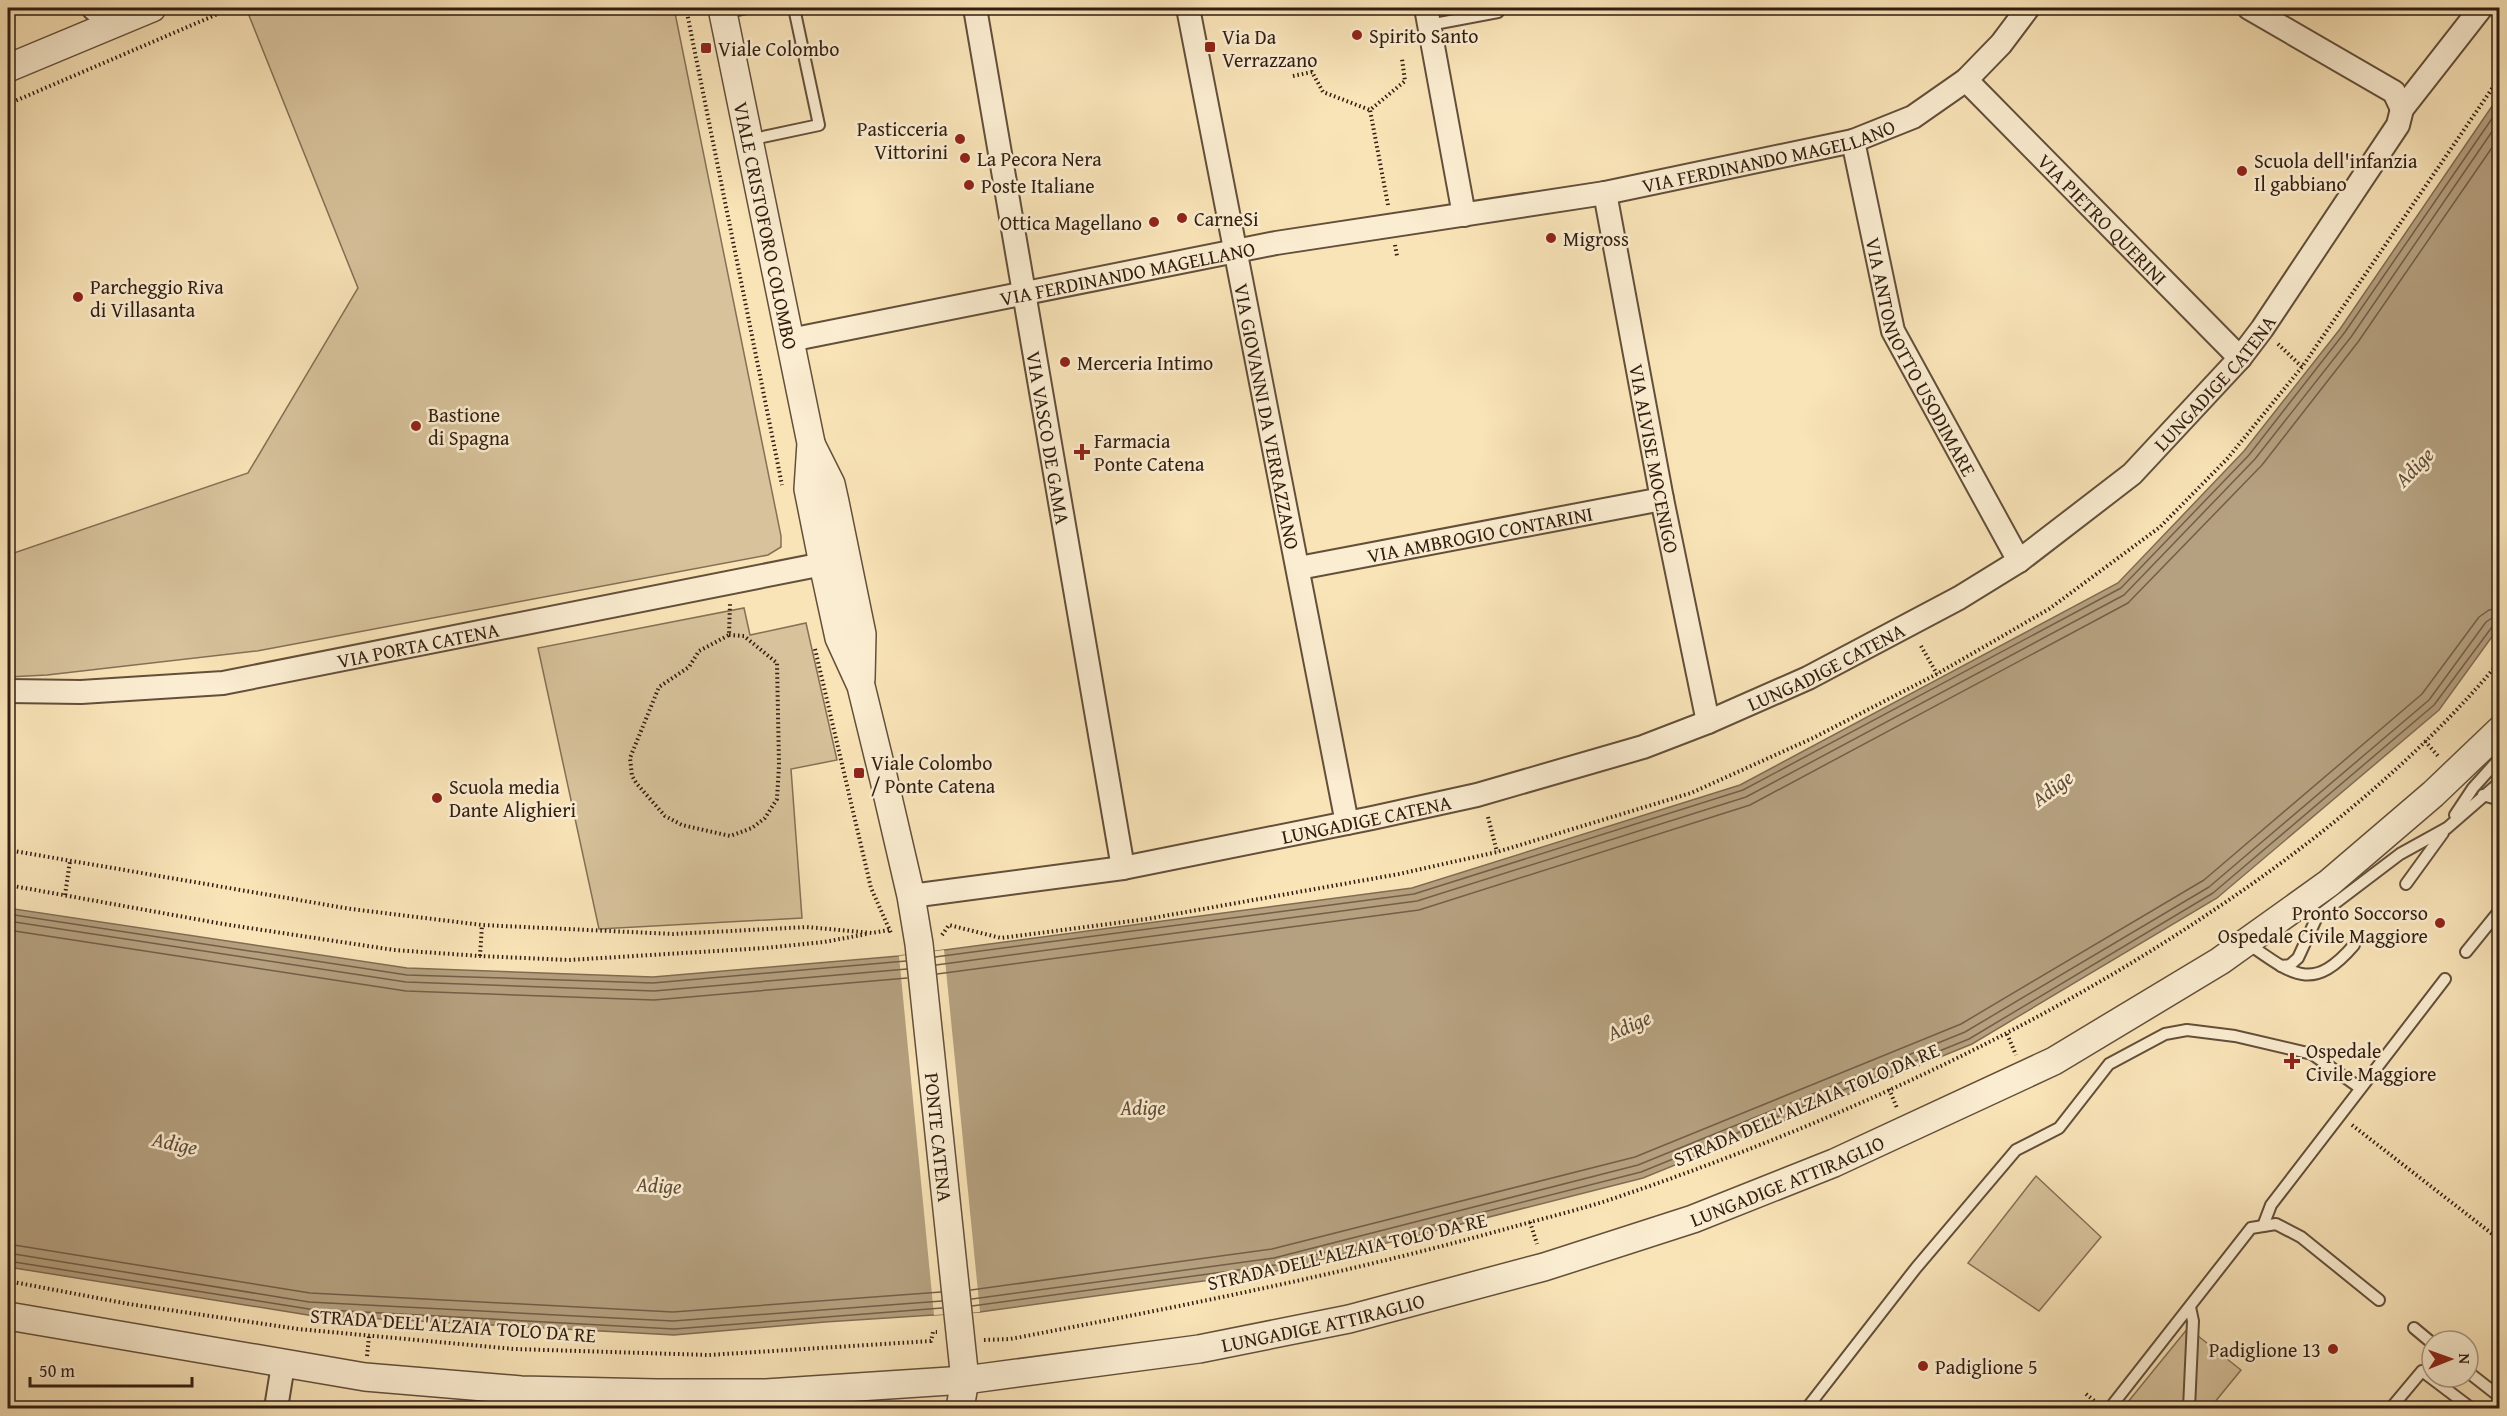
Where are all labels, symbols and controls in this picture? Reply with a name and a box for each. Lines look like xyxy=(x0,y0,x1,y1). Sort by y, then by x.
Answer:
place label: Spirito Santo xyxy=(1369,21,1478,50)
place label: Via Da Verrazzano xyxy=(1222,22,1317,74)
marker: Spirito Santo xyxy=(1350,28,1364,42)
place label: Viale Colombo xyxy=(718,34,839,63)
marker: Via Da Verrazzano xyxy=(1203,40,1217,54)
marker: Viale Colombo xyxy=(699,41,713,55)
street label: VIALE CRISTOFORO COLOMBO xyxy=(727,99,806,352)
street label: VIA FERDINANDO MAGELLANO xyxy=(1639,111,1899,199)
place label: Pasticceria Vittorini xyxy=(857,114,949,166)
marker: Pasticceria Vittorini xyxy=(953,132,967,146)
place label: La Pecora Nera xyxy=(977,144,1102,173)
place label: Scuola dell'infanzia Il gabbiano xyxy=(2254,146,2418,198)
street label: VIA PIETRO QUERINI xyxy=(2031,147,2174,291)
marker: La Pecora Nera xyxy=(958,151,972,165)
marker: Scuola dell'infanzia Il gabbiano xyxy=(2235,164,2249,178)
place label: Poste Italiane xyxy=(981,171,1095,200)
marker: Poste Italiane xyxy=(962,178,976,192)
place label: CarneSi xyxy=(1194,204,1259,233)
place label: Ottica Magellano xyxy=(1000,208,1142,237)
marker: CarneSi xyxy=(1175,211,1189,225)
marker: Ottica Magellano xyxy=(1147,215,1161,229)
place label: Migross xyxy=(1563,224,1629,253)
marker: Migross xyxy=(1544,231,1558,245)
street label: VIA FERDINANDO MAGELLANO xyxy=(997,233,1257,312)
street label: VIA ANTONIOTTO USODIMARE xyxy=(1859,235,1984,481)
place label: Parcheggio Riva di Villasanta xyxy=(90,272,224,324)
street label: VIA GIOVANNI DA VERRAZZANO xyxy=(1228,281,1308,552)
marker: Parcheggio Riva di Villasanta xyxy=(71,290,85,304)
street label: LUNGADIGE CATENA xyxy=(2146,309,2282,457)
place label: Merceria Intimo xyxy=(1077,348,1213,377)
street label: VIA VASCO DE GAMA xyxy=(1020,349,1078,527)
marker: Merceria Intimo xyxy=(1058,355,1072,369)
street label: VIA ALVISE MOCENIGO xyxy=(1623,361,1687,556)
place label: Bastione di Spagna xyxy=(428,400,510,452)
marker: Bastione di Spagna xyxy=(409,419,423,433)
place label: Farmacia Ponte Catena xyxy=(1094,426,1205,478)
water label: Adige xyxy=(2386,440,2441,495)
marker: Farmacia Ponte Catena xyxy=(1075,445,1089,459)
street label: VIA AMBROGIO CONTARINI xyxy=(1365,498,1595,569)
street label: VIA PORTA CATENA xyxy=(334,614,501,675)
street label: LUNGADIGE CATENA xyxy=(1742,615,1910,718)
place label: Viale Colombo / Ponte Catena xyxy=(871,748,996,800)
water label: Adige xyxy=(2024,762,2079,815)
marker: Viale Colombo / Ponte Catena xyxy=(852,766,866,780)
place label: Scuola media Dante Alighieri xyxy=(449,772,576,824)
street label: LUNGADIGE CATENA xyxy=(1279,787,1454,850)
marker: Scuola media Dante Alighieri xyxy=(430,791,444,805)
place label: Pronto Soccorso Ospedale Civile Maggiore xyxy=(2218,898,2428,950)
marker: Pronto Soccorso Ospedale Civile Maggiore xyxy=(2433,916,2447,930)
water label: Adige xyxy=(1601,1002,1656,1049)
street label: STRADA DELL'ALZAIA TOLO DA RE xyxy=(1669,1035,1943,1173)
place label: Ospedale Civile Maggiore xyxy=(2306,1036,2436,1088)
marker: Ospedale Civile Maggiore xyxy=(2283,1052,2301,1070)
street label: PONTE CATENA xyxy=(918,1071,961,1203)
water label: Adige xyxy=(1119,1092,1166,1123)
water label: Adige xyxy=(149,1123,200,1163)
street label: LUNGADIGE ATTIRAGLIO xyxy=(1685,1127,1889,1233)
water label: Adige xyxy=(635,1168,682,1202)
street label: STRADA DELL'ALZAIA TOLO DA RE xyxy=(1204,1205,1490,1297)
street label: LUNGADIGE ATTIRAGLIO xyxy=(1219,1285,1428,1359)
street label: STRADA DELL'ALZAIA TOLO DA RE xyxy=(309,1301,597,1349)
north arrow xyxy=(2420,1329,2480,1389)
place label: Padiglione 13 xyxy=(2209,1335,2321,1364)
marker: Padiglione 13 xyxy=(2326,1342,2340,1356)
scale bar xyxy=(30,1350,192,1388)
place label: Padiglione 5 xyxy=(1935,1352,2038,1381)
text: N xyxy=(2453,1353,2477,1365)
text: 50 m xyxy=(39,1357,75,1384)
marker: Padiglione 5 xyxy=(1916,1359,1930,1373)

